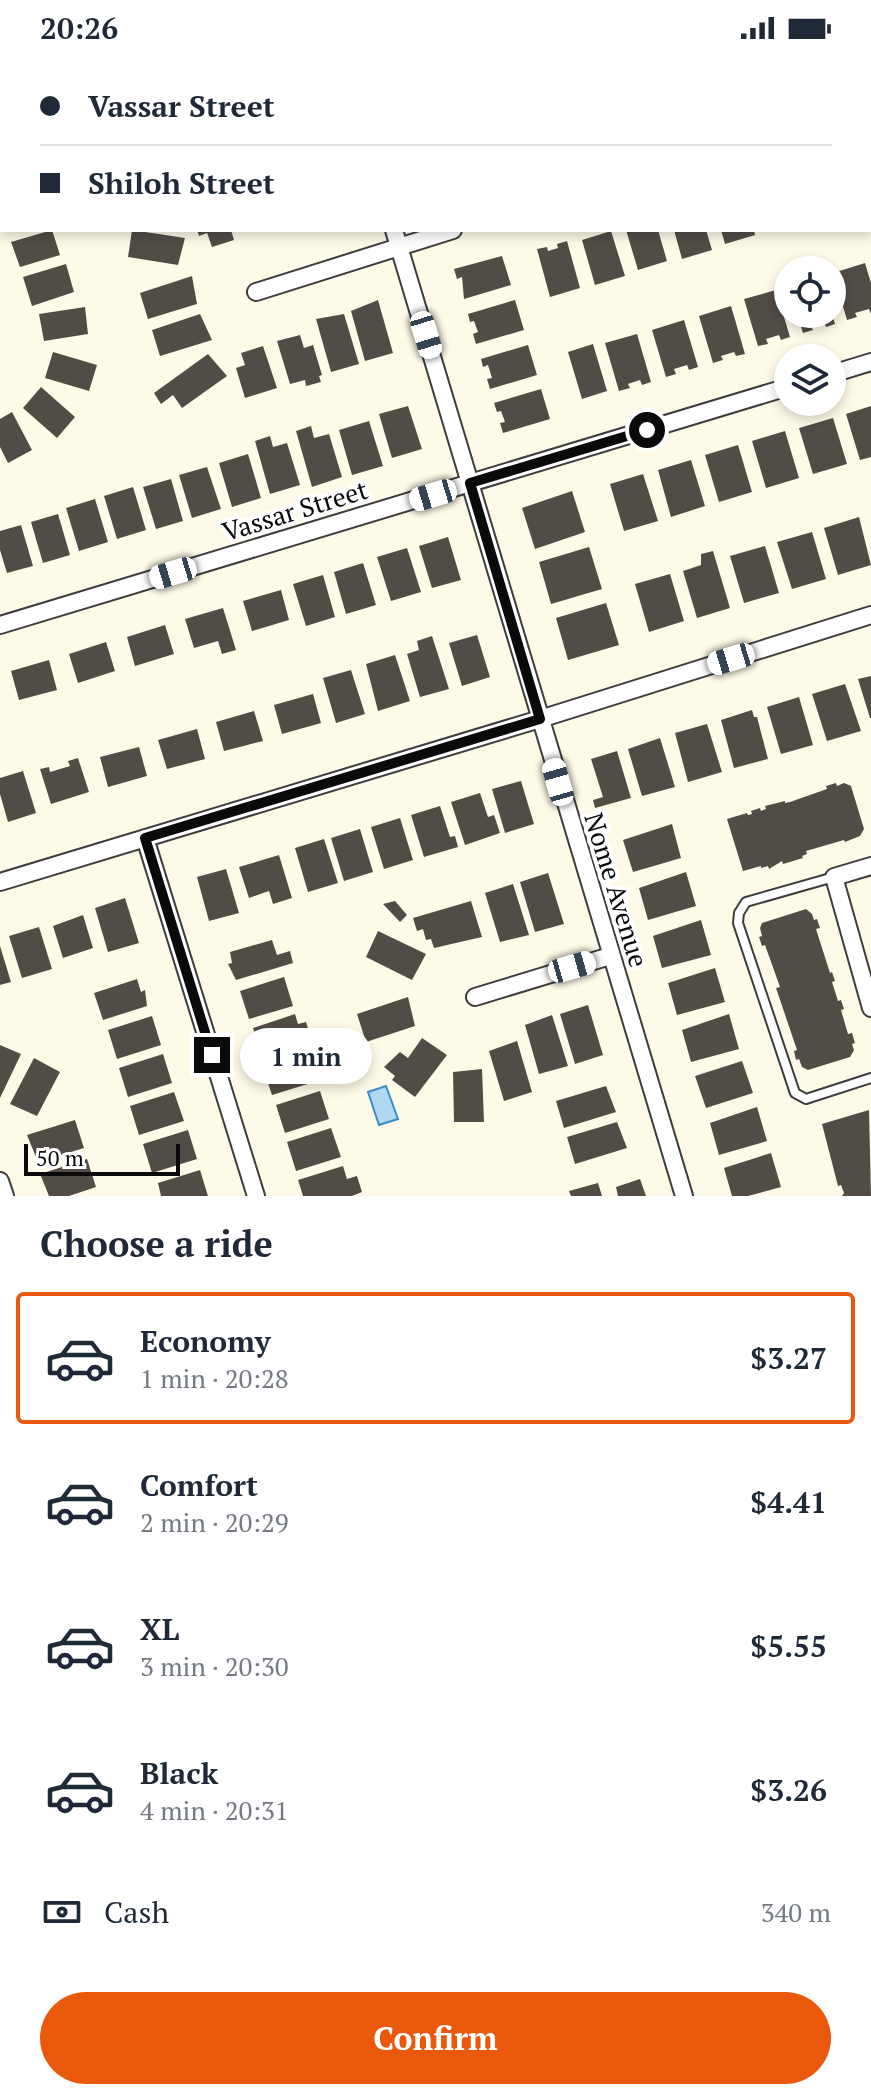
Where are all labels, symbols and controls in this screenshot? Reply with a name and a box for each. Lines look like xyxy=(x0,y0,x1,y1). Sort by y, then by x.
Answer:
text: 20:26 xyxy=(40,8,118,48)
text: Vassar Street xyxy=(88,86,275,126)
text: Shiloh Street xyxy=(88,163,275,203)
map controls xyxy=(774,256,846,416)
button: locate xyxy=(774,256,846,328)
car xyxy=(408,309,444,361)
button: layers xyxy=(774,344,846,416)
route start xyxy=(629,412,665,448)
street label: Vassar Street xyxy=(218,472,372,548)
car xyxy=(407,477,459,513)
car xyxy=(147,555,199,591)
car xyxy=(705,641,757,677)
car xyxy=(540,756,576,808)
street label: Nome Avenue xyxy=(577,808,657,971)
car xyxy=(546,949,598,985)
callout: 1 min xyxy=(240,1027,372,1083)
route end xyxy=(194,1037,230,1073)
text: 1 min xyxy=(270,1039,342,1073)
scale bar xyxy=(24,1140,180,1176)
text: 50 m xyxy=(36,1143,84,1172)
text: Choose a ride xyxy=(40,1220,273,1267)
text: Economy xyxy=(140,1321,271,1361)
icon: car xyxy=(44,1322,116,1394)
text: $3.27 xyxy=(750,1338,827,1378)
text: 1 min · 20:28 xyxy=(140,1361,289,1395)
text: Comfort xyxy=(140,1465,258,1505)
icon: car xyxy=(44,1466,116,1538)
text: $4.41 xyxy=(750,1482,827,1522)
text: 2 min · 20:29 xyxy=(140,1505,289,1539)
text: XL xyxy=(140,1609,179,1649)
icon: car xyxy=(44,1610,116,1682)
text: $5.55 xyxy=(750,1626,827,1666)
text: 3 min · 20:30 xyxy=(140,1649,289,1683)
text: Black xyxy=(140,1753,218,1793)
icon: car xyxy=(44,1754,116,1826)
text: $3.26 xyxy=(750,1770,827,1810)
text: 4 min · 20:31 xyxy=(140,1793,289,1827)
icon: cash xyxy=(40,1890,84,1934)
text: Cash xyxy=(104,1892,169,1932)
text: 340 m xyxy=(761,1895,831,1929)
button: Confirm xyxy=(40,1992,831,2084)

